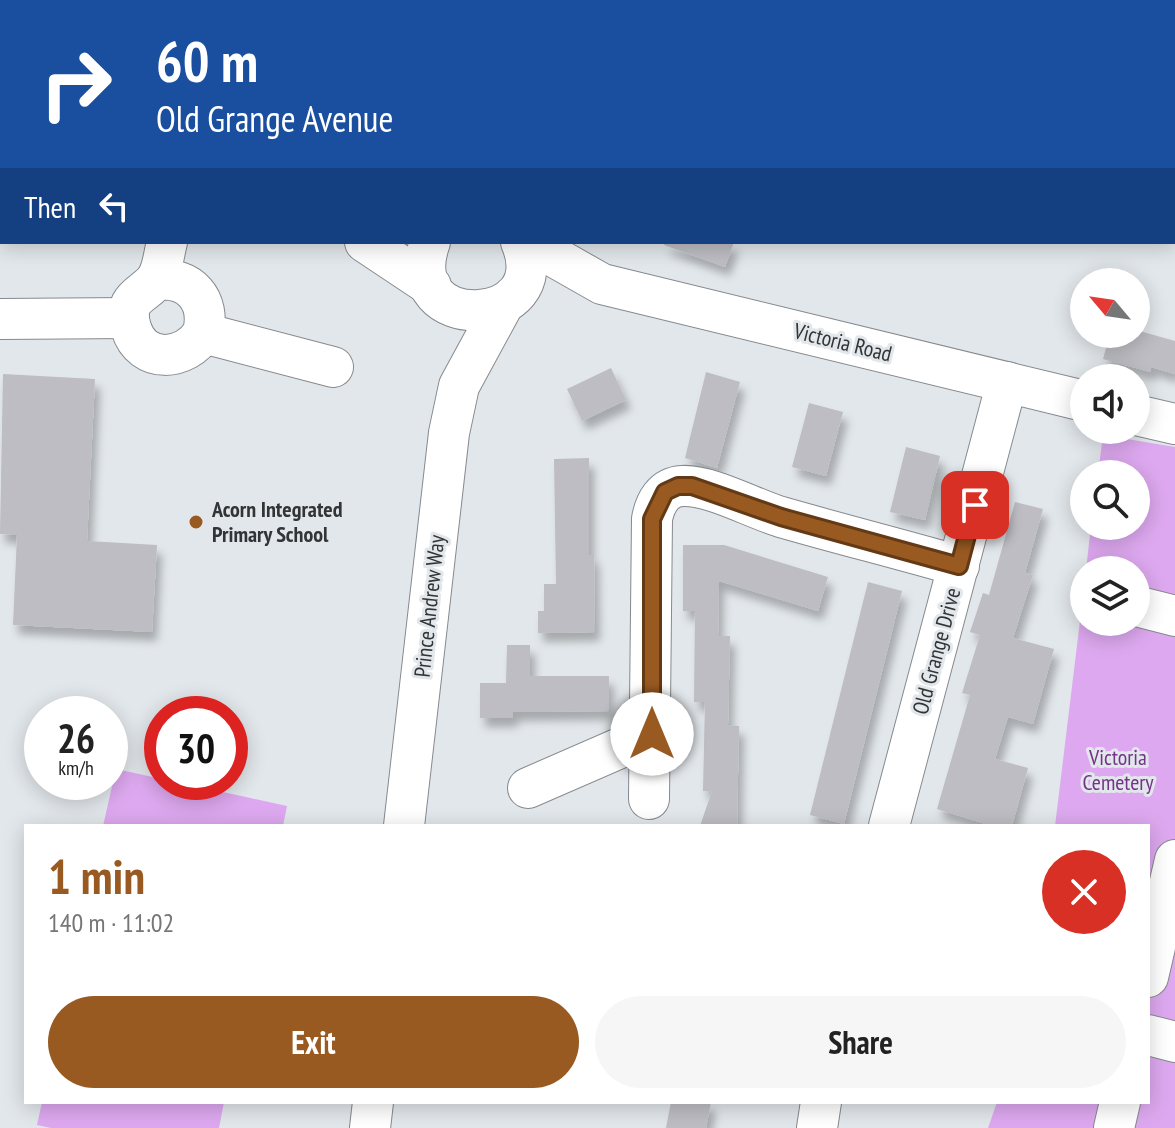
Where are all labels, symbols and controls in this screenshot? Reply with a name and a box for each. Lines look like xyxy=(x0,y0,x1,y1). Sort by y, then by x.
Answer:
text: 60 m xyxy=(156,25,258,97)
icon: right xyxy=(24,32,128,136)
text: Old Grange Avenue xyxy=(156,95,393,142)
icon: left xyxy=(92,184,136,228)
text: Then xyxy=(24,187,76,226)
north arrow xyxy=(1070,268,1150,348)
map controls xyxy=(1070,268,1150,636)
street label: Victoria Road xyxy=(790,316,895,368)
button: sound xyxy=(1070,364,1150,444)
button: search xyxy=(1070,460,1150,540)
pin xyxy=(941,471,1009,539)
icon: arrive xyxy=(953,483,997,527)
place label: Acorn Integrated Primary School xyxy=(211,495,343,548)
marker: Acorn Integrated Primary School xyxy=(187,513,205,531)
street label: Prince Andrew Way xyxy=(408,533,450,679)
button: layers xyxy=(1070,556,1150,636)
street label: Old Grange Drive xyxy=(906,585,966,717)
position arrow xyxy=(610,692,694,776)
speed limit sign: 30 xyxy=(144,696,248,800)
text: 26 xyxy=(57,712,95,764)
park label: Victoria Cemetery xyxy=(1082,743,1154,796)
text: km/h xyxy=(58,755,94,781)
text: 1 min xyxy=(48,845,145,907)
button: close xyxy=(1042,850,1126,934)
text: 140 m · 11:02 xyxy=(48,906,174,939)
button: Exit xyxy=(48,996,579,1088)
button: Share xyxy=(595,996,1126,1088)

